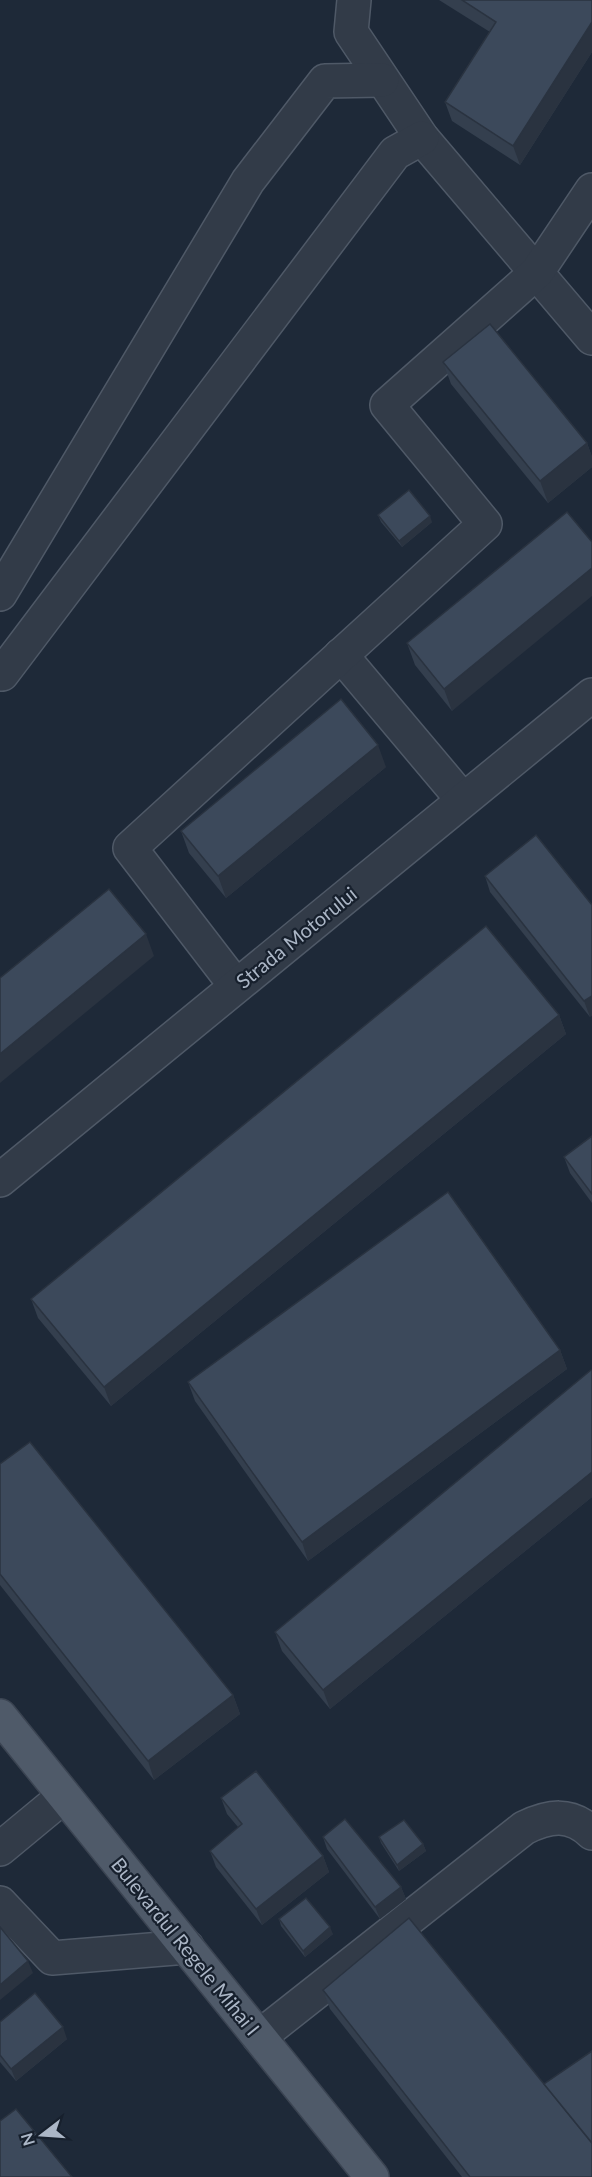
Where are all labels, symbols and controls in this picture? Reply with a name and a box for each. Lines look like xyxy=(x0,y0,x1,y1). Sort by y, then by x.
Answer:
street label: Strada Motorului xyxy=(231,881,361,993)
street label: Bulevardul Regele Mihai I xyxy=(107,1852,265,2040)
north arrow xyxy=(12,2105,72,2165)
text: N xyxy=(16,2131,38,2148)

